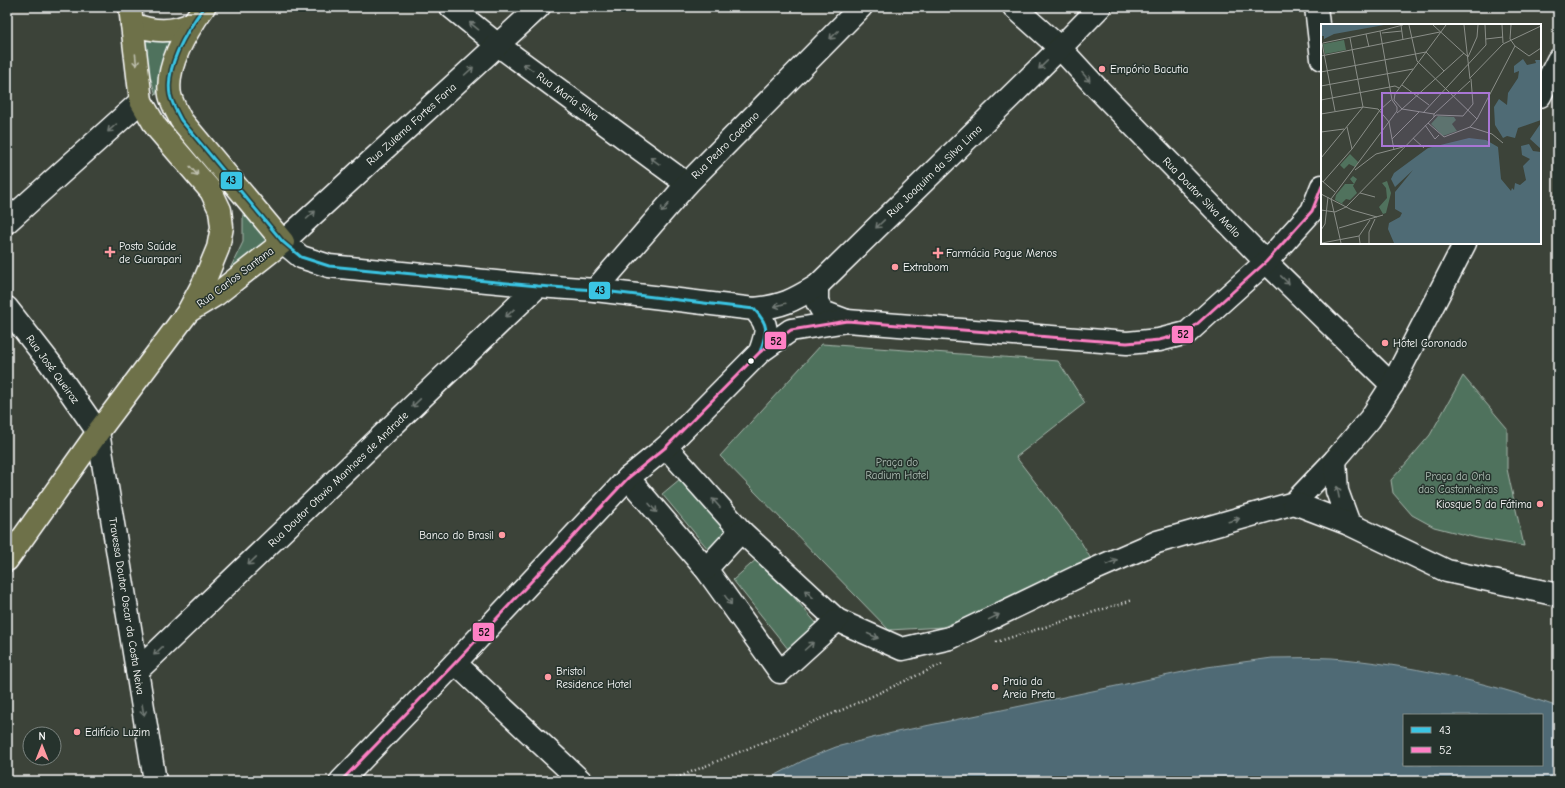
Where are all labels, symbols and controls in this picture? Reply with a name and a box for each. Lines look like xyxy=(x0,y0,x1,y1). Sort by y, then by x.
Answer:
one-way arrow xyxy=(469,22,480,30)
inset map xyxy=(1321,24,1541,244)
one-way arrow xyxy=(829,30,839,40)
one-way arrow xyxy=(133,53,140,66)
one-way arrow xyxy=(1038,60,1048,70)
one-way arrow xyxy=(523,63,534,71)
place label: Empório Bacutia xyxy=(1110,63,1189,76)
marker: Empório Bacutia xyxy=(1097,64,1107,74)
one-way arrow xyxy=(464,66,474,76)
street label: Rua Maria Silva xyxy=(534,69,601,123)
one-way arrow xyxy=(1081,72,1091,82)
street label: Rua Zulema Fortes Faria xyxy=(364,81,459,168)
street label: Rua Pedro Caetano xyxy=(689,109,762,182)
street label: Rua Joaquim da Silva Lima xyxy=(884,122,985,220)
one-way arrow xyxy=(107,123,117,132)
street label: Rua Doutor Silva Mello xyxy=(1160,154,1243,240)
one-way arrow xyxy=(650,157,661,165)
one-way arrow xyxy=(190,166,199,176)
line badge: 43 xyxy=(220,171,243,190)
text: 43 xyxy=(226,174,236,187)
one-way arrow xyxy=(661,203,670,214)
one-way arrow xyxy=(306,211,317,220)
one-way arrow xyxy=(875,219,885,229)
place label: Posto Saúde de Guarapari xyxy=(119,240,181,266)
street label: Rua Carlos Santana xyxy=(194,244,276,311)
marker: Posto Saúde de Guarapari xyxy=(104,246,116,258)
place label: Farmácia Pague Menos xyxy=(946,247,1057,260)
marker: Farmácia Pague Menos xyxy=(933,248,943,258)
place label: Extrabom xyxy=(903,261,949,274)
marker: Extrabom xyxy=(890,262,900,272)
one-way arrow xyxy=(1280,275,1290,285)
line badge: 43 xyxy=(588,281,611,300)
text: 43 xyxy=(595,284,605,297)
one-way arrow xyxy=(774,302,787,309)
one-way arrow xyxy=(505,309,515,318)
line badge: 52 xyxy=(1171,325,1194,344)
text: 52 xyxy=(1177,328,1189,341)
line badge: 52 xyxy=(764,331,787,350)
street label: Rua José Queiroz xyxy=(23,332,82,406)
text: 52 xyxy=(770,335,782,348)
place label: Hotel Coronado xyxy=(1393,337,1467,350)
marker: Hotel Coronado xyxy=(1380,338,1390,348)
unlabelled marker xyxy=(746,356,756,366)
one-way arrow xyxy=(411,399,421,408)
street label: Rua Doutor Otavio Manhaes de Andrade xyxy=(266,409,411,550)
park label: Praça do Radium Hotel xyxy=(865,456,929,482)
park label: Praça da Orla das Castanheiras xyxy=(1418,470,1498,496)
one-way arrow xyxy=(1334,486,1342,499)
one-way arrow xyxy=(711,498,721,508)
place label: Kiosque 5 da Fátima xyxy=(1436,498,1532,511)
marker: Kiosque 5 da Fátima xyxy=(1535,499,1545,509)
one-way arrow xyxy=(649,502,658,513)
street label: Travessa Doutor Oscar da Costa Neiva xyxy=(106,516,147,696)
one-way arrow xyxy=(1228,516,1241,523)
place label: Banco do Brasil xyxy=(419,529,494,542)
marker: Banco do Brasil xyxy=(497,530,507,540)
one-way arrow xyxy=(247,557,257,566)
one-way arrow xyxy=(1105,558,1117,565)
one-way arrow xyxy=(804,590,814,599)
one-way arrow xyxy=(724,595,732,606)
one-way arrow xyxy=(988,613,1000,620)
line badge: 52 xyxy=(472,622,495,642)
text: 52 xyxy=(478,626,490,639)
one-way arrow xyxy=(866,633,878,640)
one-way arrow xyxy=(803,642,814,651)
one-way arrow xyxy=(153,647,163,656)
place label: Bristol Residence Hotel xyxy=(556,665,631,691)
marker: Bristol Residence Hotel xyxy=(543,672,553,682)
place label: Praia da Areia Preta xyxy=(1003,675,1055,701)
marker: Praia da Areia Preta xyxy=(990,682,1000,692)
one-way arrow xyxy=(139,703,147,716)
legend xyxy=(1403,714,1543,766)
text: 43 xyxy=(1439,723,1451,737)
north arrow xyxy=(22,726,62,766)
place label: Edifício Luzim xyxy=(85,726,150,739)
marker: Edifício Luzim xyxy=(72,727,82,737)
text: N xyxy=(38,730,46,743)
text: 52 xyxy=(1439,743,1452,757)

